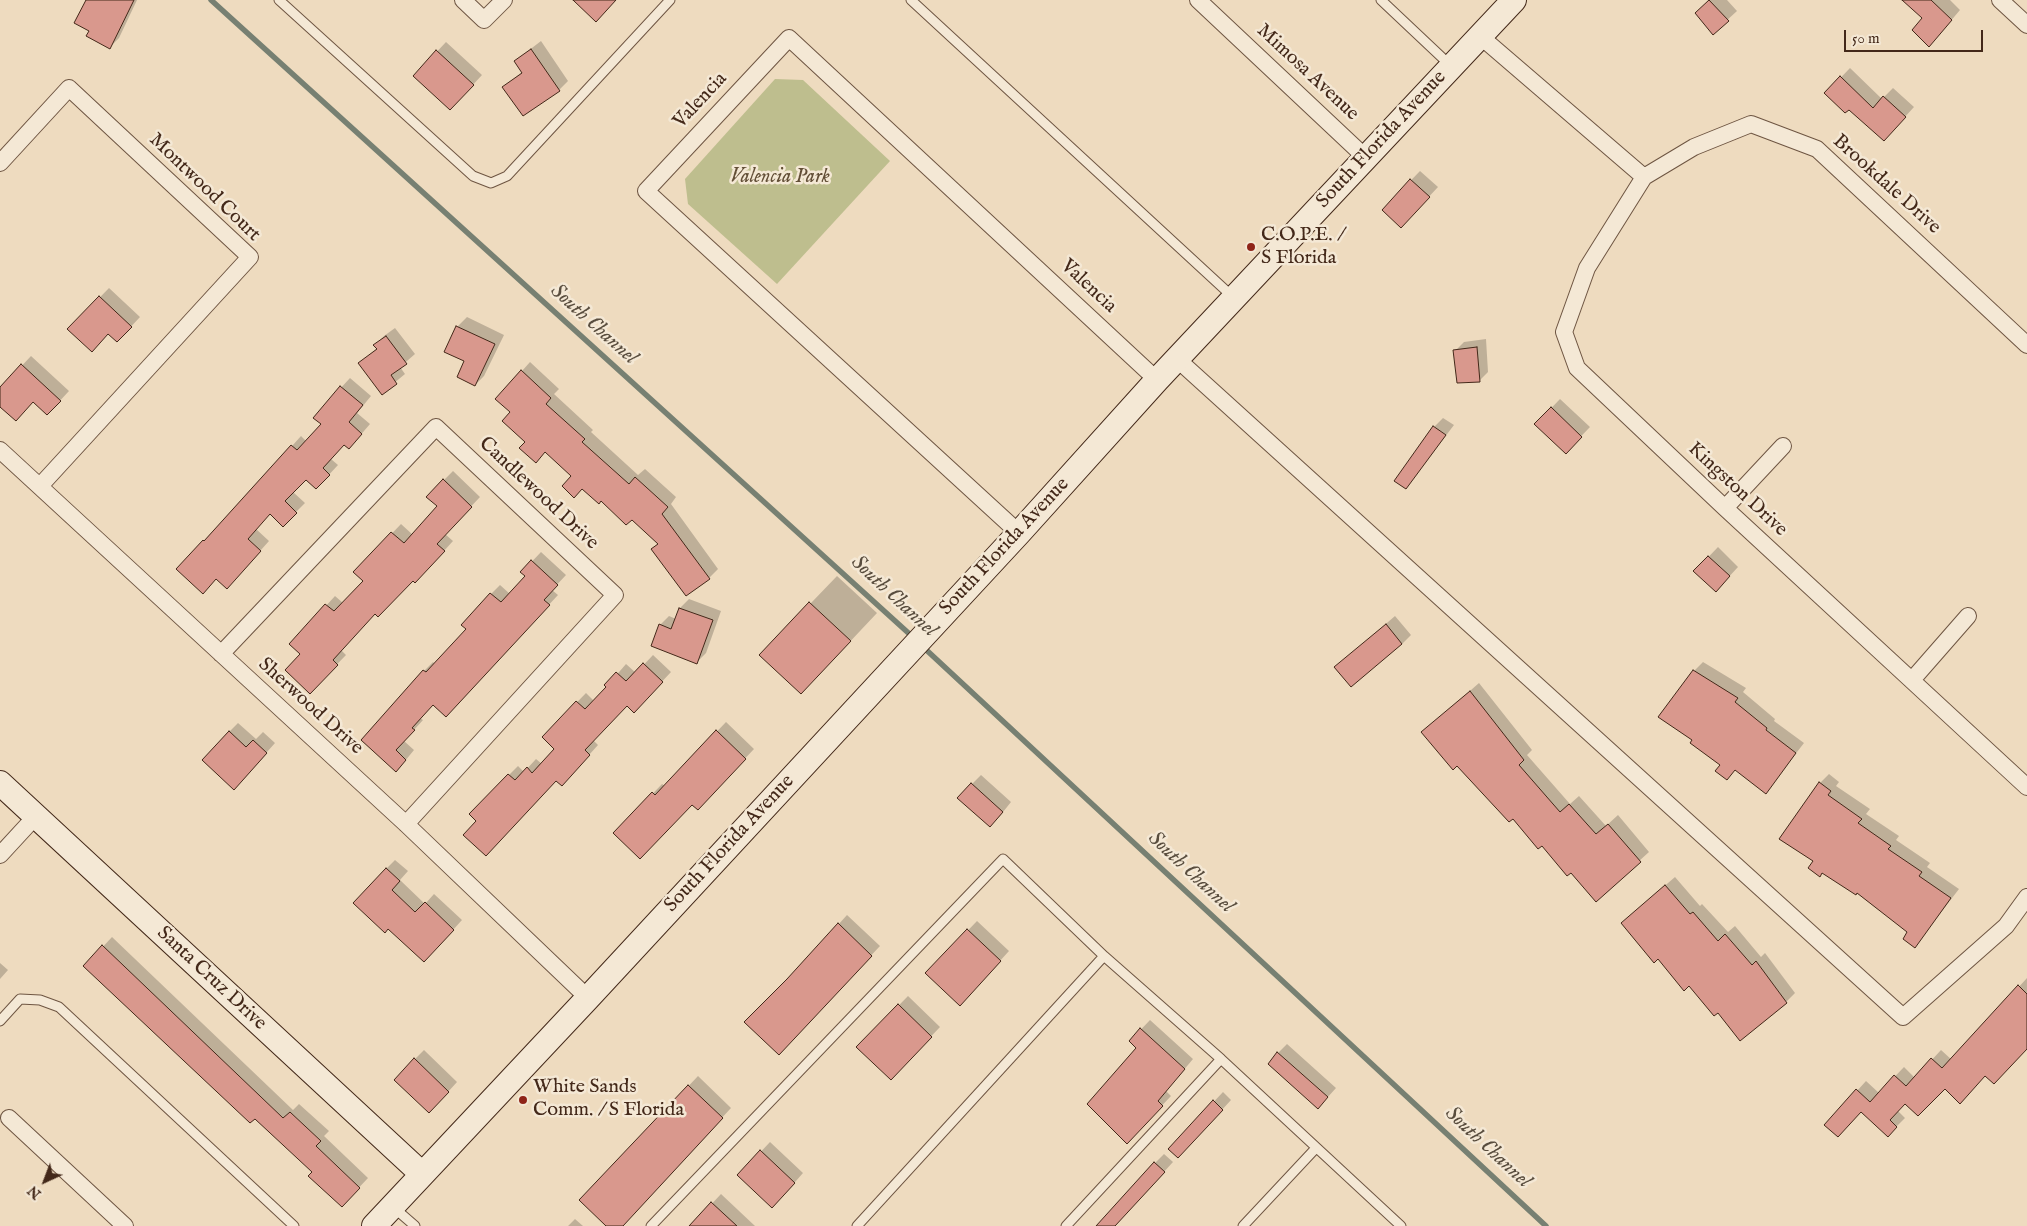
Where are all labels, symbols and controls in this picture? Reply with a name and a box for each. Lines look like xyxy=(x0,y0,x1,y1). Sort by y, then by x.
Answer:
street label: Mimosa Avenue xyxy=(1251,19,1363,127)
scale bar xyxy=(1847,20,1986,52)
text: 50 m xyxy=(1852,29,1880,48)
street label: South Florida Avenue xyxy=(1312,66,1452,214)
street label: Valencia xyxy=(669,68,733,134)
street label: Montwood Court xyxy=(143,129,265,247)
street label: Brookdale Drive xyxy=(1827,130,1945,240)
park label: Valencia Park xyxy=(730,166,830,190)
place label: C.O.P.E. / S Florida xyxy=(1261,224,1344,271)
marker: C.O.P.E. / S Florida xyxy=(1245,241,1257,253)
street label: Valencia xyxy=(1055,255,1121,319)
water label: South Channel xyxy=(544,279,642,371)
street label: Candlewood Drive xyxy=(473,432,603,556)
street label: Kingston Drive xyxy=(1682,438,1792,542)
street label: South Florida Avenue xyxy=(935,473,1075,621)
water label: South Channel xyxy=(845,551,941,643)
street label: Sherwood Drive xyxy=(252,653,368,761)
street label: South Florida Avenue xyxy=(660,770,800,918)
water label: South Channel xyxy=(1142,827,1238,919)
street label: Santa Cruz Drive xyxy=(151,922,271,1036)
place label: White Sands Comm. / S Florida xyxy=(533,1076,684,1123)
marker: White Sands Comm. / S Florida xyxy=(517,1094,529,1106)
water label: South Channel xyxy=(1439,1102,1535,1194)
north arrow xyxy=(20,1156,70,1206)
text: N xyxy=(24,1181,45,1203)

